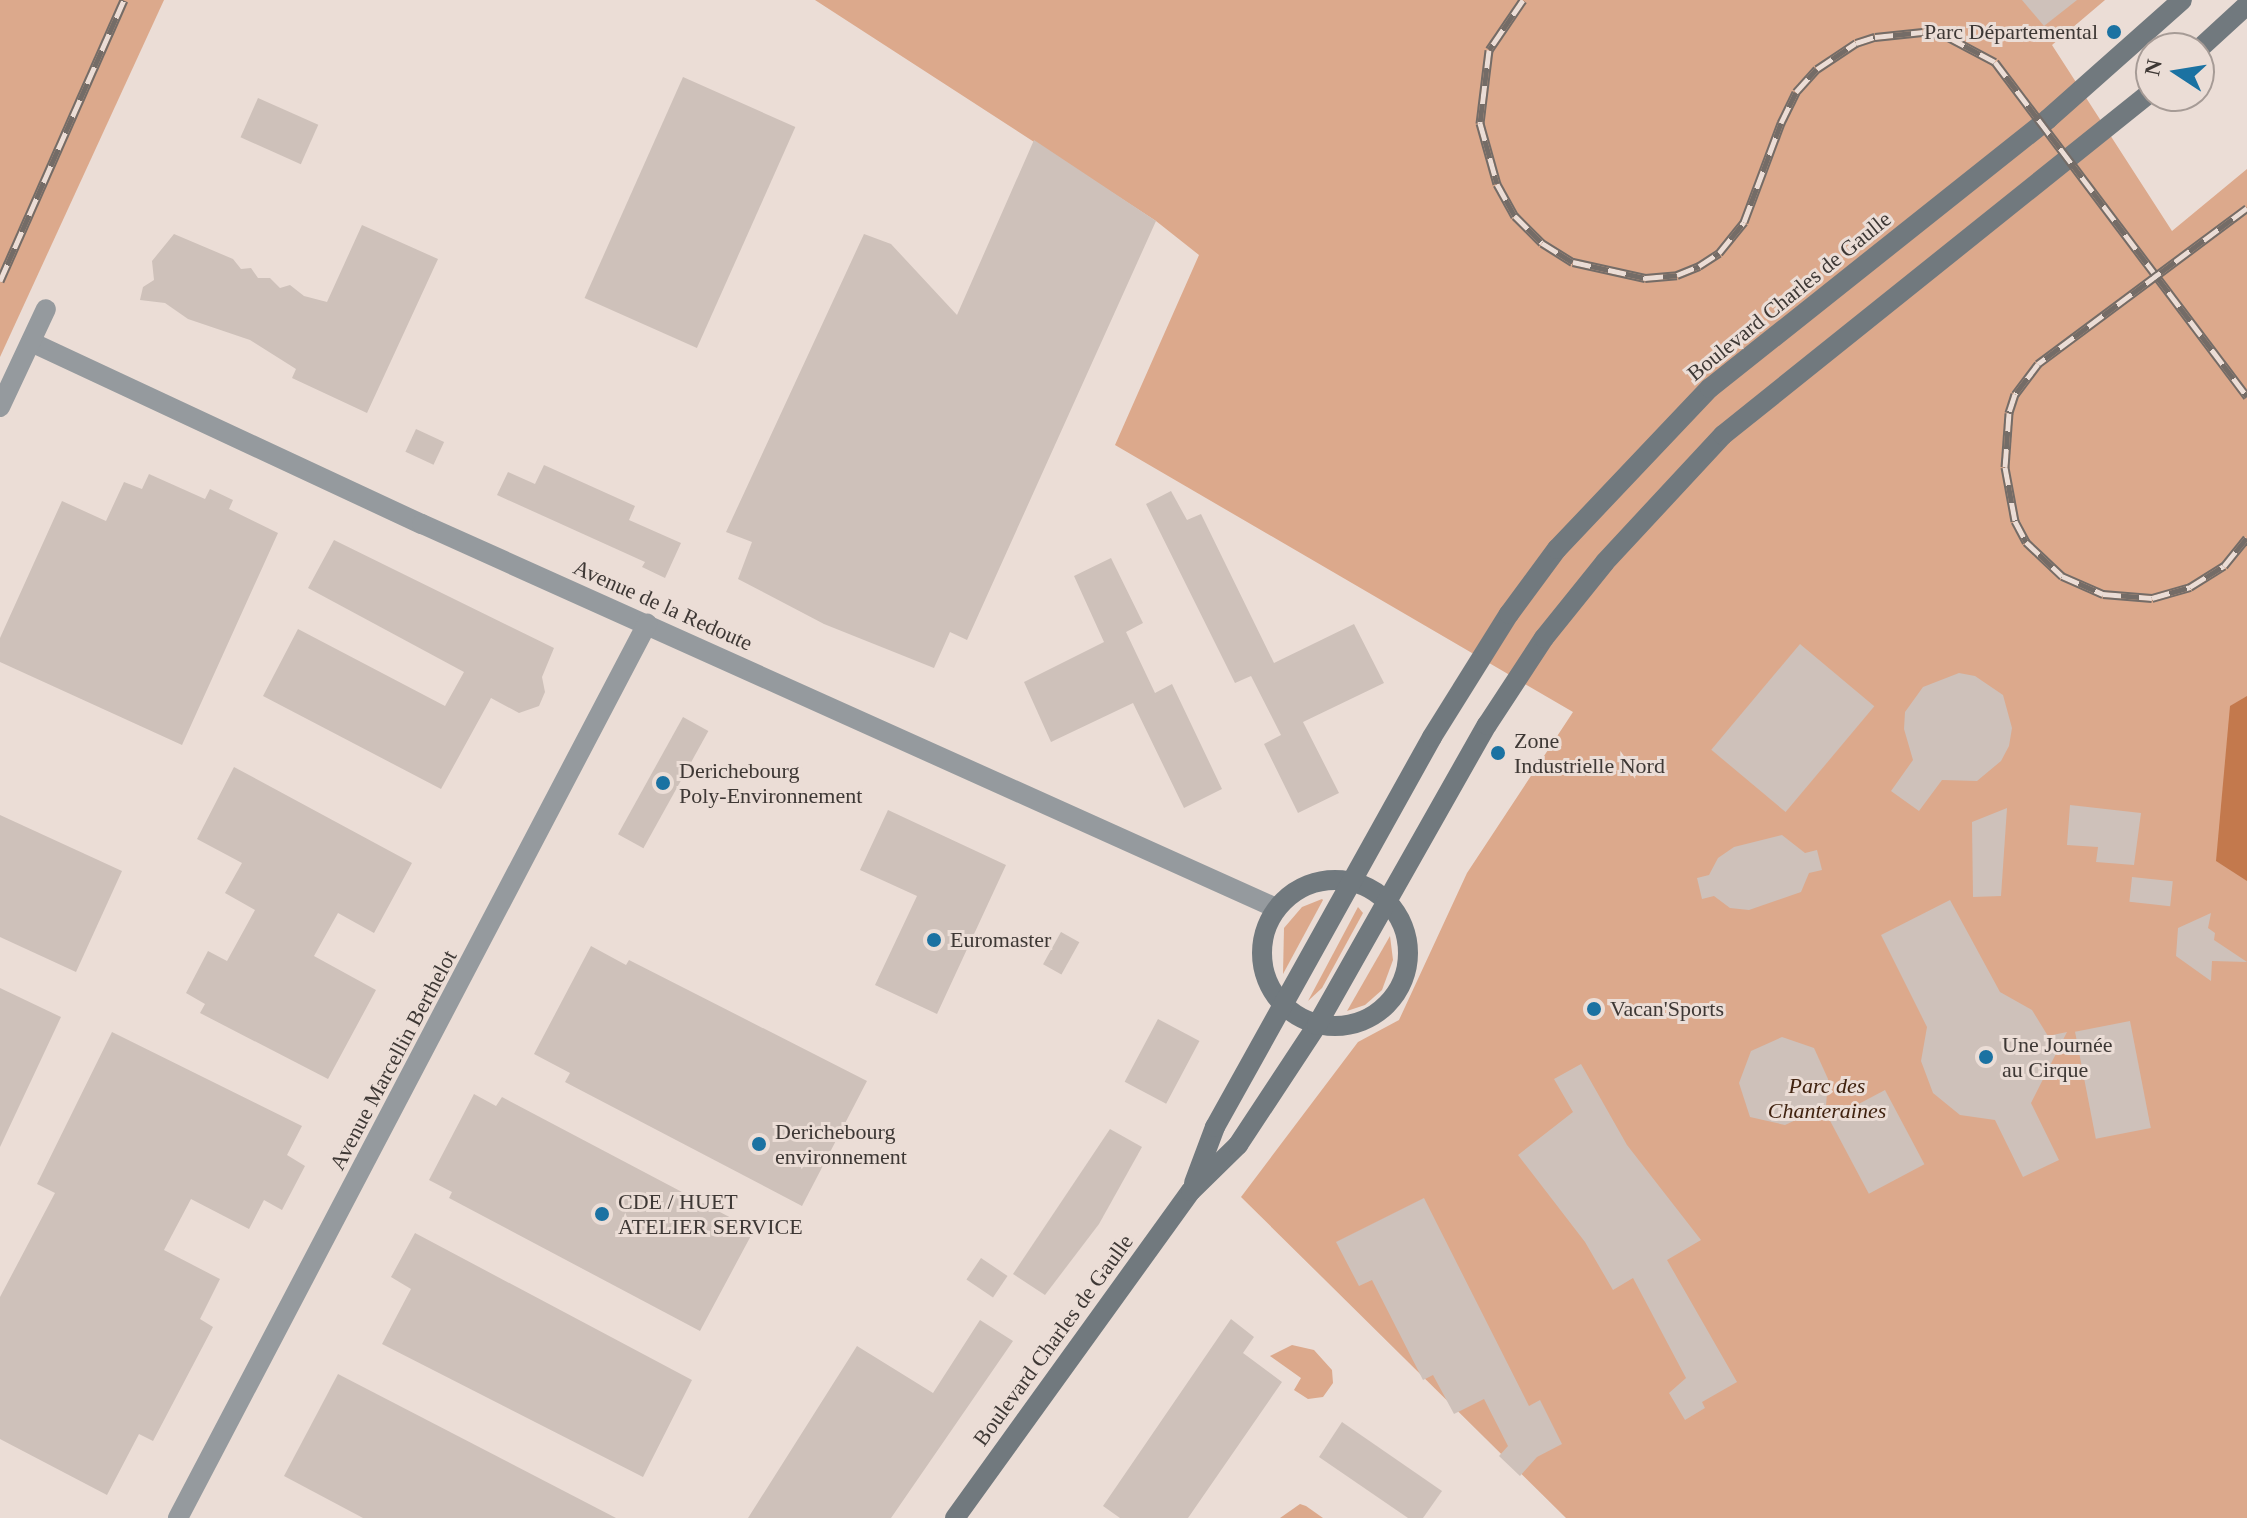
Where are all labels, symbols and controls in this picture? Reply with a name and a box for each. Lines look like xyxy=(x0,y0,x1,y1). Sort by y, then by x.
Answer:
place label: Parc Départemental xyxy=(1924,19,2098,45)
marker: Parc Départemental xyxy=(2105,23,2123,41)
north arrow xyxy=(2135,32,2215,112)
text: N xyxy=(2139,57,2167,78)
street label: Boulevard Charles de Gaulle xyxy=(1682,206,1896,386)
street label: Avenue de la Redoute xyxy=(569,554,757,656)
place label: Zone Industrielle Nord xyxy=(1514,727,1665,778)
marker: Zone Industrielle Nord xyxy=(1489,744,1507,762)
place label: Derichebourg Poly-Environnement xyxy=(679,757,862,808)
marker: Derichebourg Poly-Environnement xyxy=(654,774,672,792)
place label: Euromaster xyxy=(950,927,1051,953)
marker: Euromaster xyxy=(925,931,943,949)
street label: Avenue Marcellin Berthelot xyxy=(324,946,462,1174)
place label: Vacan'Sports xyxy=(1610,996,1724,1022)
marker: Vacan'Sports xyxy=(1585,1000,1603,1018)
place label: Une Journée au Cirque xyxy=(2002,1031,2113,1082)
marker: Une Journée au Cirque xyxy=(1977,1048,1995,1066)
park label: Parc des Chanteraines xyxy=(1768,1072,1886,1124)
place label: Derichebourg environnement xyxy=(775,1118,907,1170)
marker: Derichebourg environnement xyxy=(750,1135,768,1153)
place label: CDE / HUET ATELIER SERVICE xyxy=(618,1188,803,1240)
marker: CDE / HUET ATELIER SERVICE xyxy=(593,1205,611,1223)
street label: Boulevard Charles de Gaulle xyxy=(967,1229,1139,1451)

